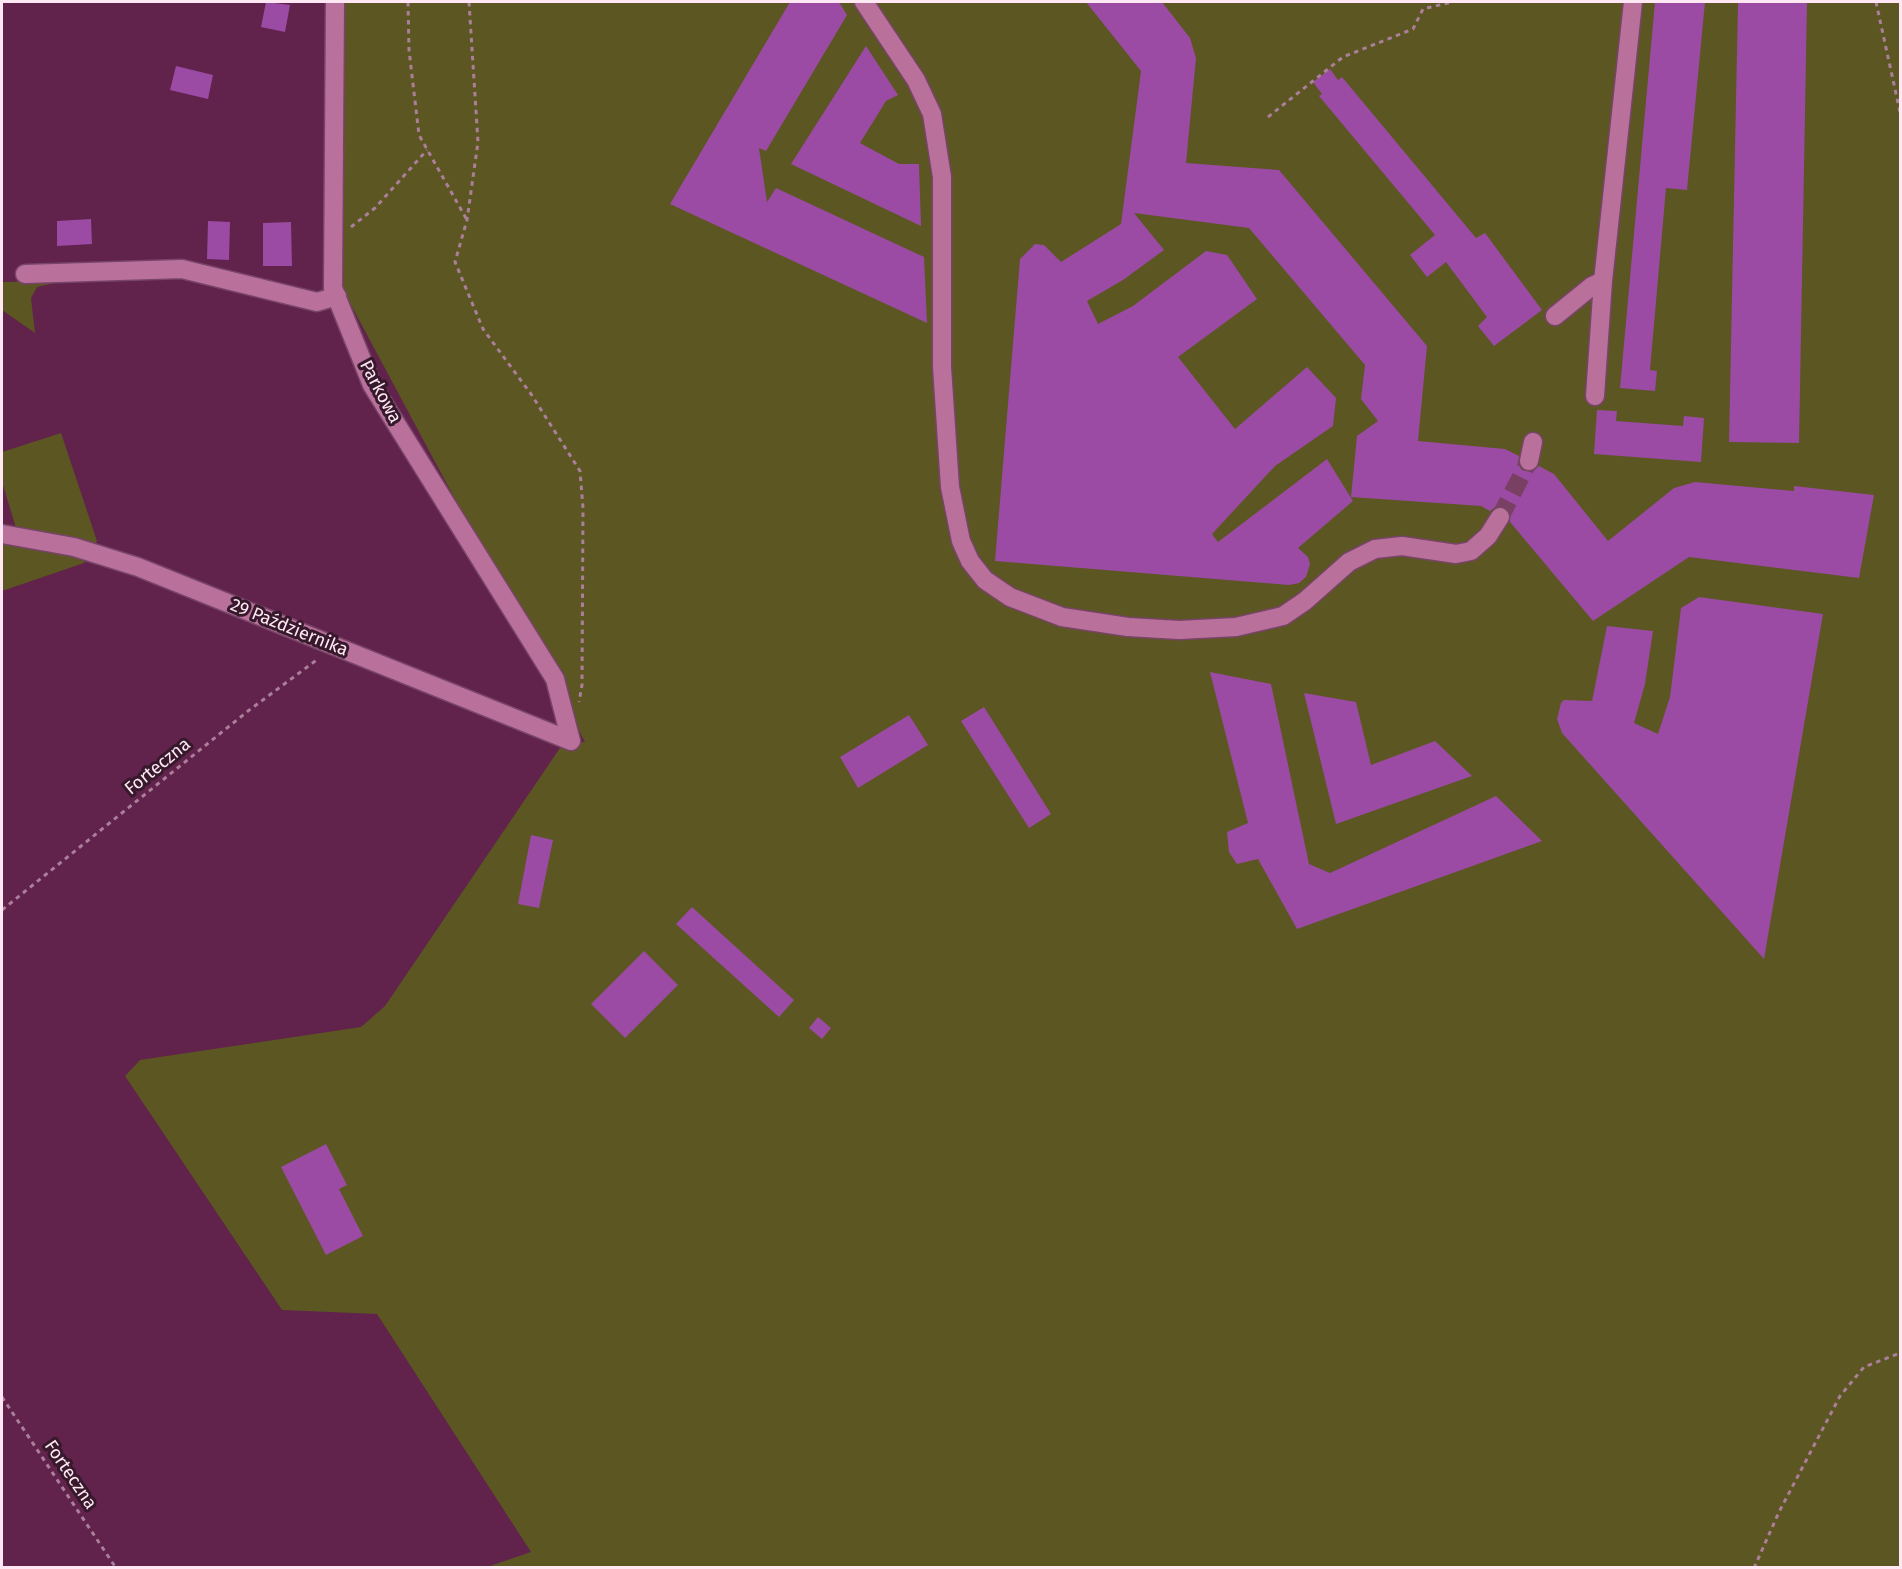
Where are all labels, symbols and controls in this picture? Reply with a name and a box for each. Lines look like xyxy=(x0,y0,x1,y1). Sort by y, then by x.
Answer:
street label: Parkowa xyxy=(354,357,406,427)
street label: 29 Października xyxy=(227,595,351,661)
street label: Forteczna xyxy=(121,734,195,800)
street label: Forteczna xyxy=(39,1436,101,1514)

